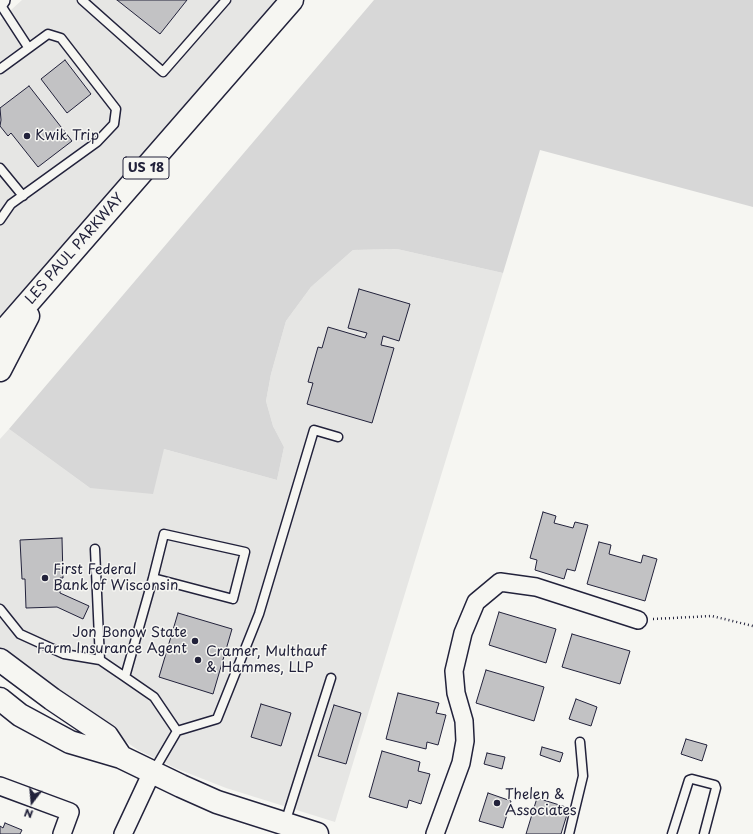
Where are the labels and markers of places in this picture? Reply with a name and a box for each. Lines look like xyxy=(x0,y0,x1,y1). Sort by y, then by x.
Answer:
place label: Kwik Trip xyxy=(35,128,99,144)
marker: Kwik Trip xyxy=(22,131,32,141)
place label: First Federal Bank of Wisconsin xyxy=(53,562,178,594)
marker: First Federal Bank of Wisconsin xyxy=(40,573,50,583)
place label: Jon Bonow State Farm Insurance Agent xyxy=(37,625,187,658)
marker: Jon Bonow State Farm Insurance Agent xyxy=(190,636,200,646)
place label: Cramer, Multhauf & Hammes, LLP xyxy=(206,644,326,676)
marker: Cramer, Multhauf & Hammes, LLP xyxy=(193,655,203,665)
place label: Thelen & Associates xyxy=(505,787,576,820)
marker: Thelen & Associates xyxy=(492,798,502,808)

